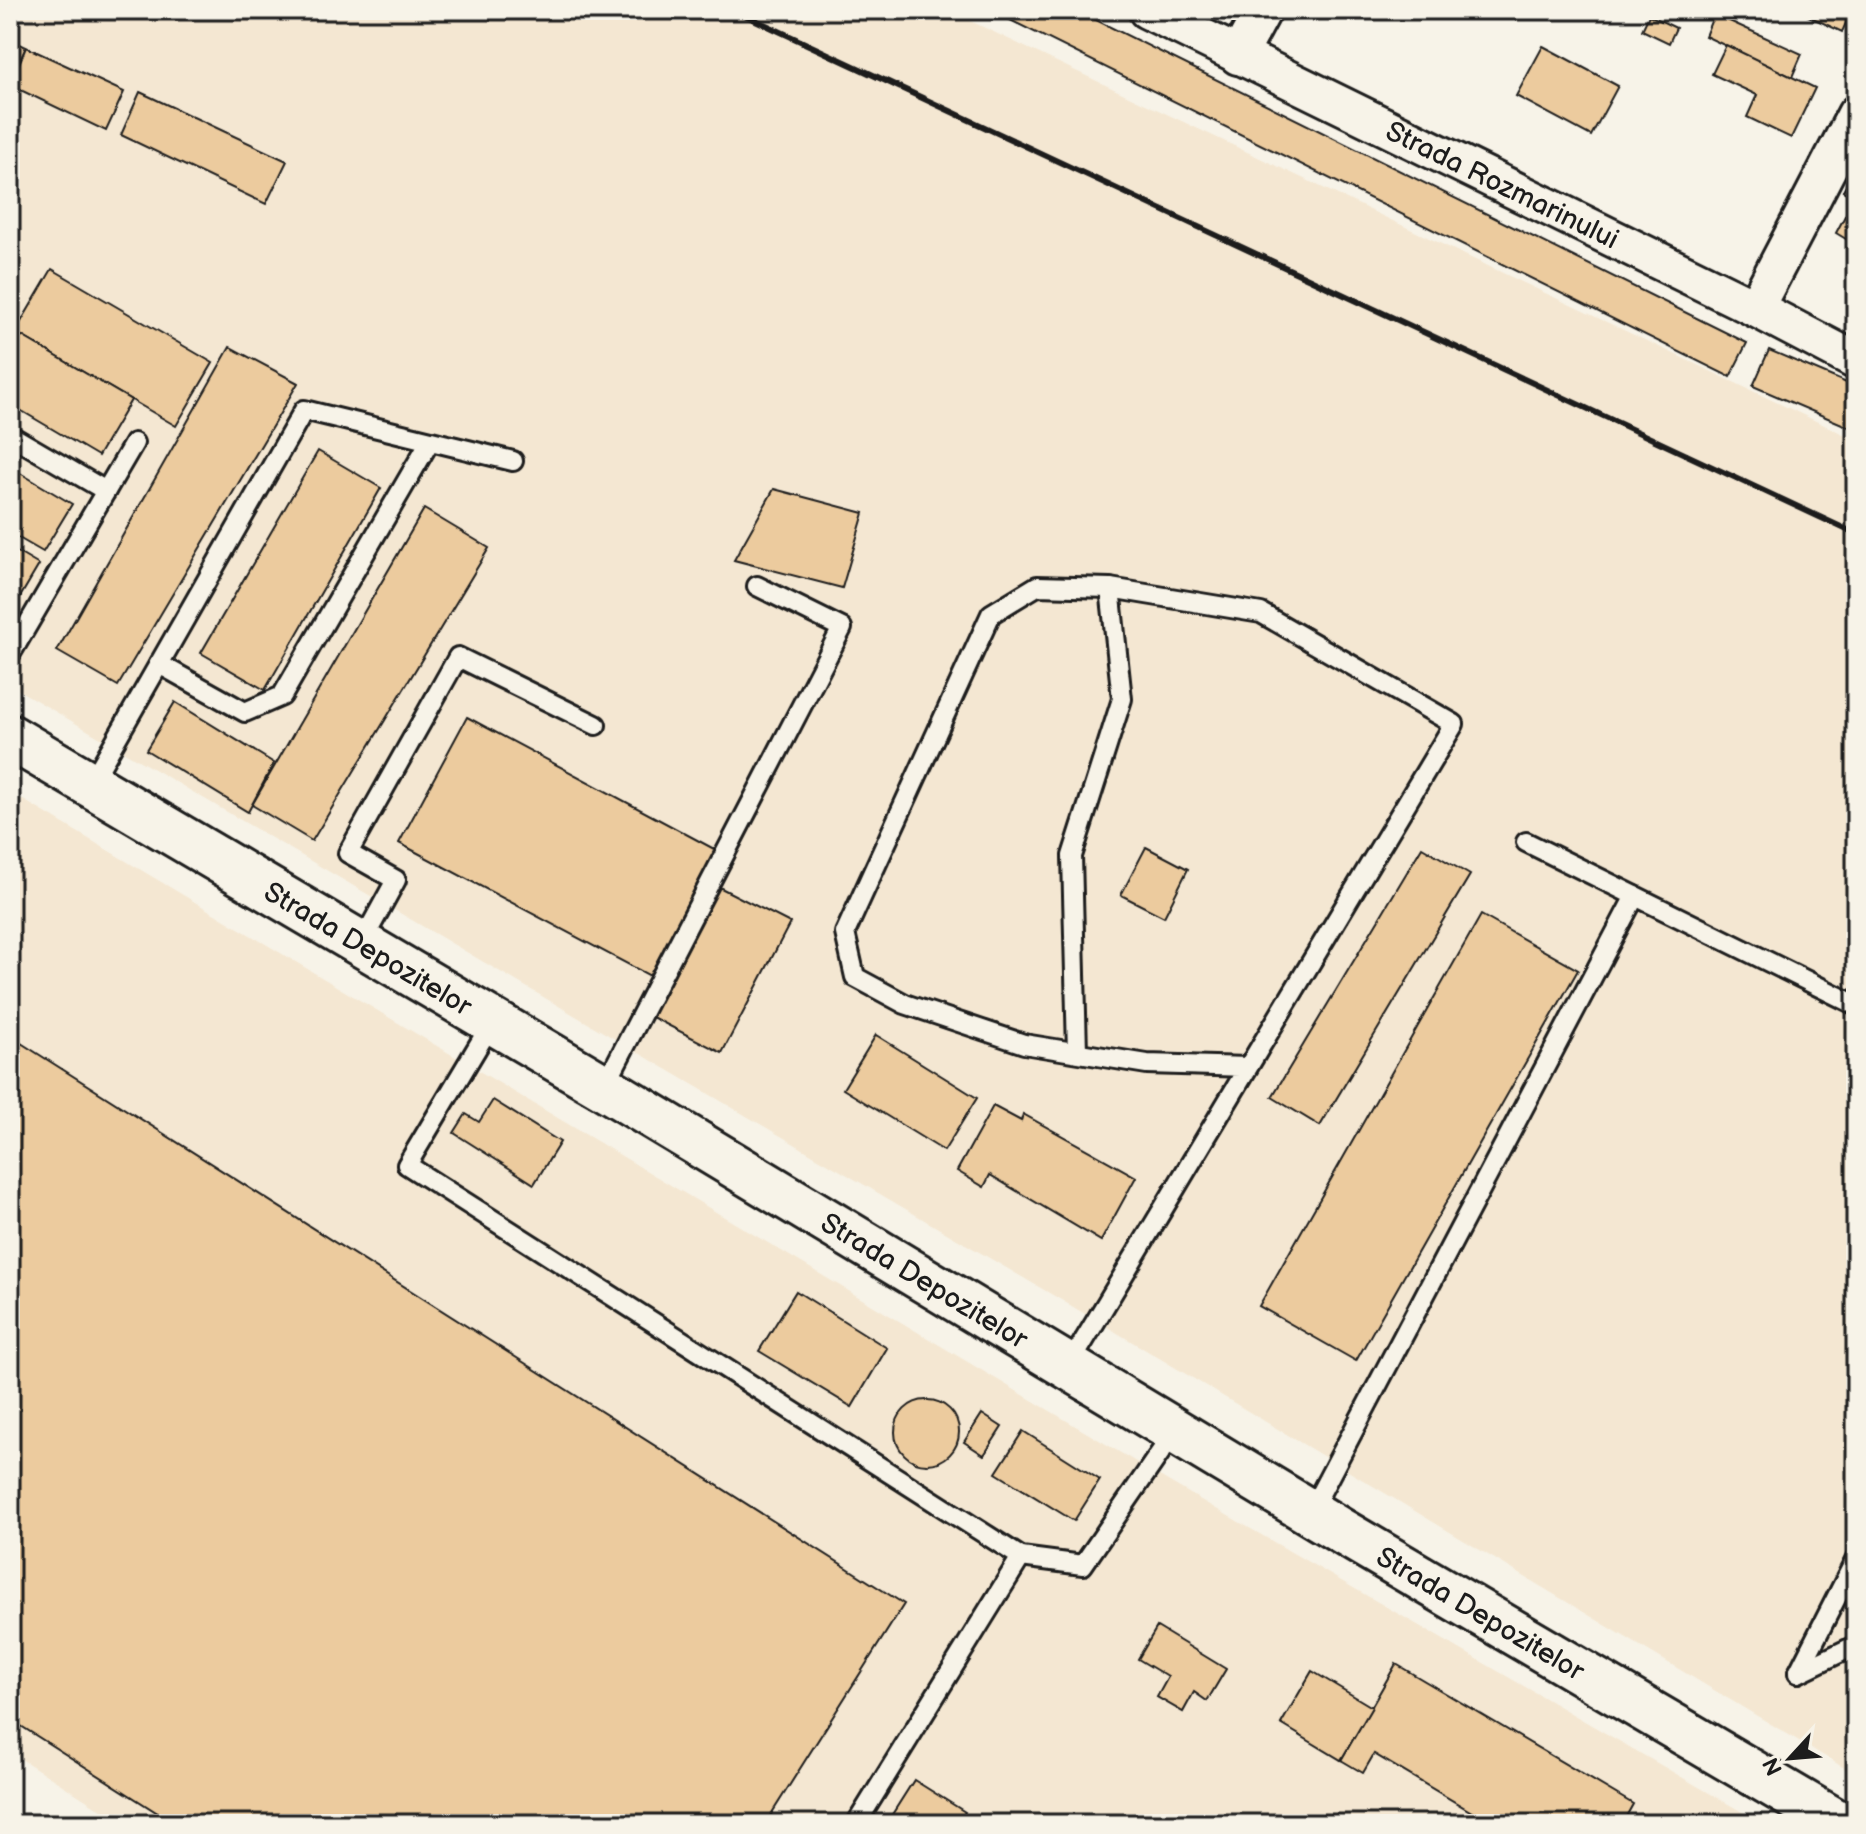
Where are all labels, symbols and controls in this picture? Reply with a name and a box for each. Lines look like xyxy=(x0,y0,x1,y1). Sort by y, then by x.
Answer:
street label: Strada Rozmarinului xyxy=(1380,115,1624,257)
street label: Strada Depozitelor xyxy=(258,876,478,1024)
street label: Strada Depozitelor xyxy=(815,1207,1034,1357)
street label: Strada Depozitelor xyxy=(1370,1541,1591,1689)
north arrow xyxy=(1750,1718,1830,1798)
text: N xyxy=(1758,1753,1789,1779)

